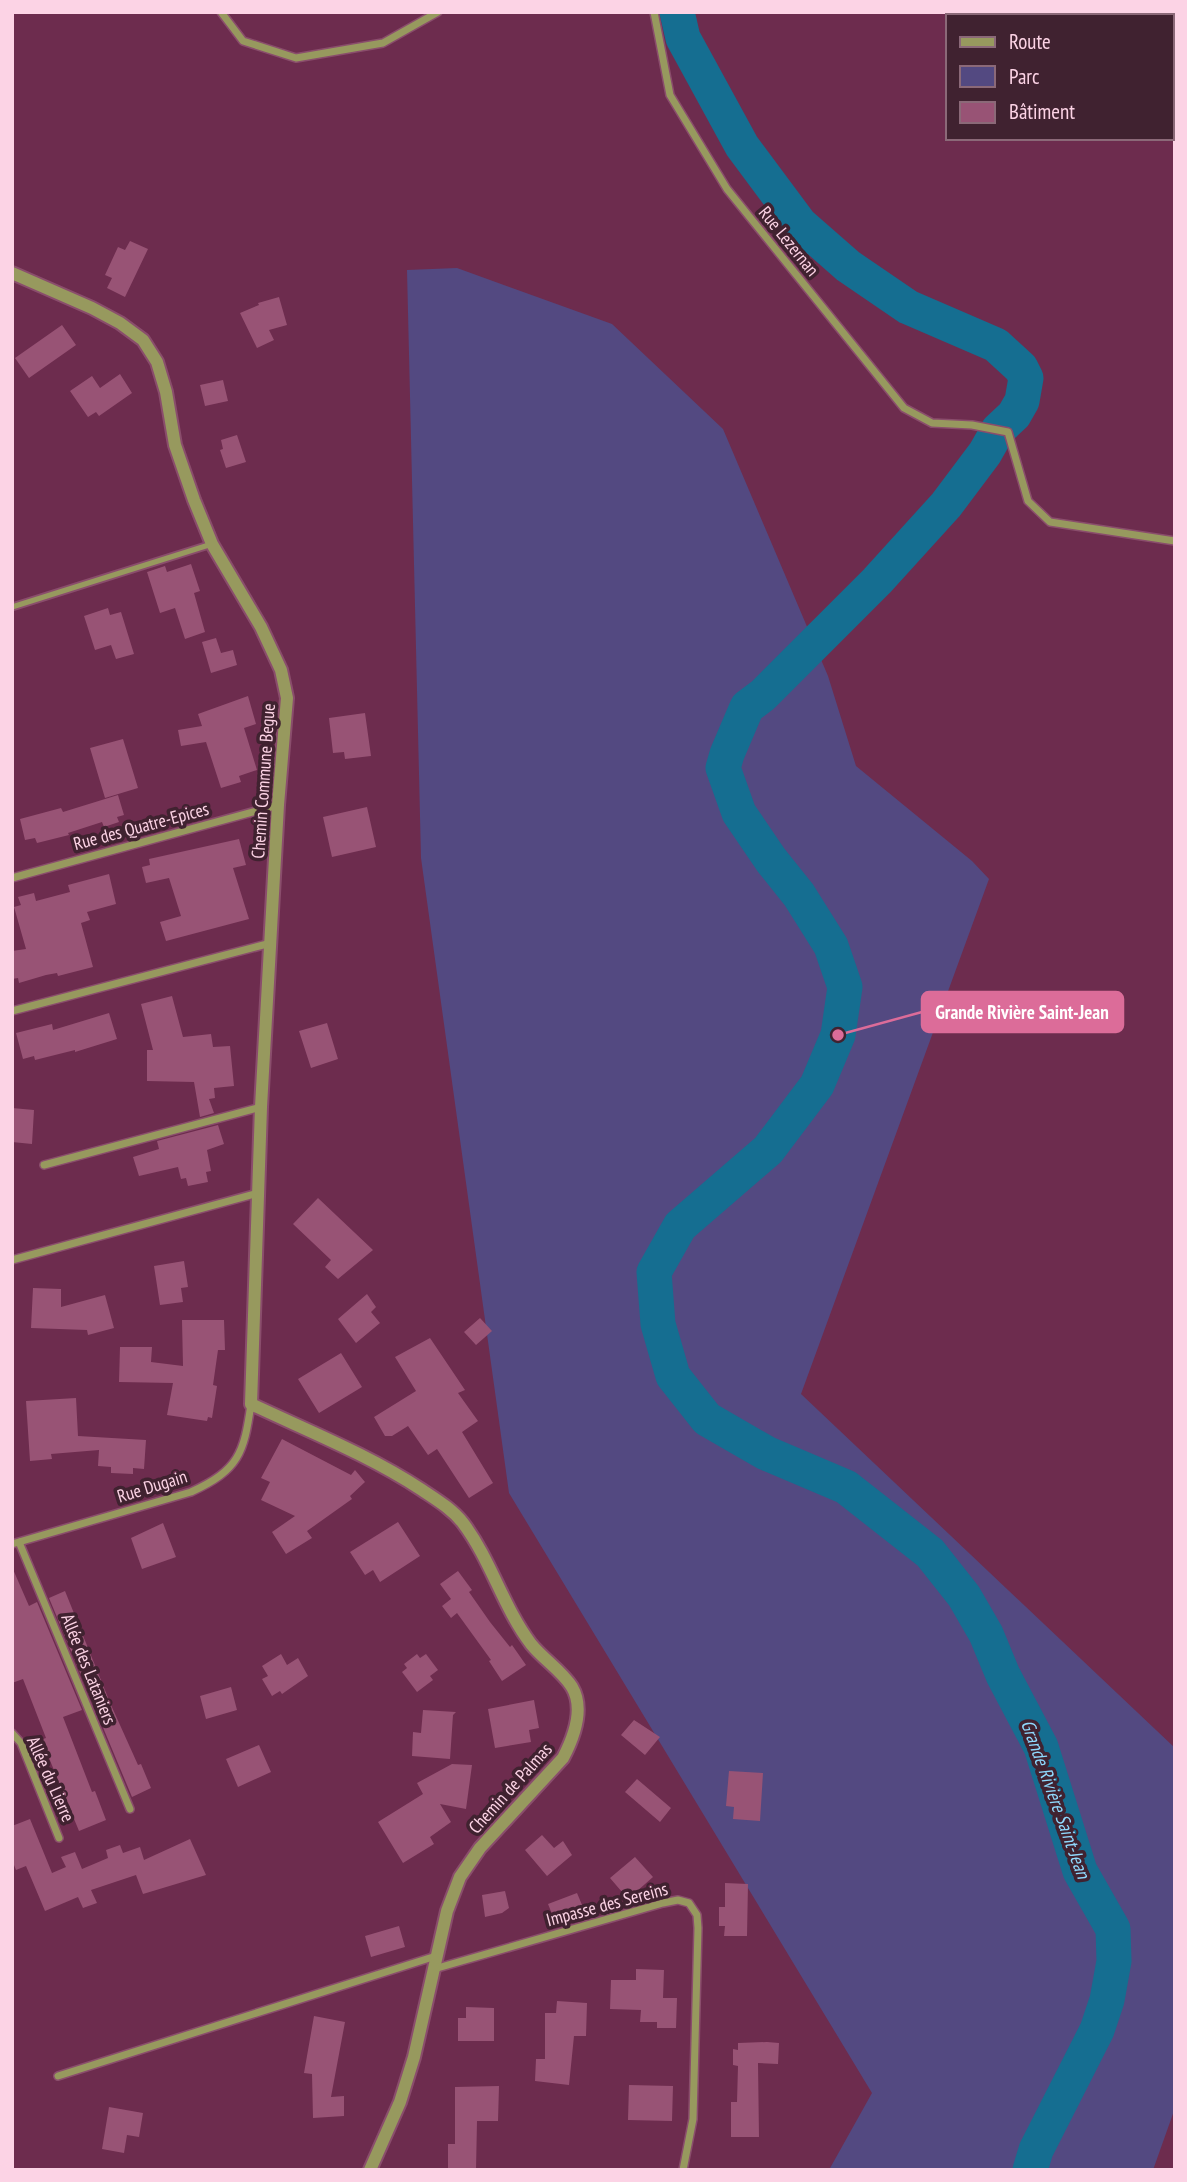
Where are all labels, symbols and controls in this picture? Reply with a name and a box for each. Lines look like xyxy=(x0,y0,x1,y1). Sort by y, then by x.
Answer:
legend xyxy=(946,14,1173,140)
text: Route xyxy=(1009,28,1051,55)
text: Parc xyxy=(1009,63,1040,90)
text: Bâtiment xyxy=(1009,98,1075,125)
street label: Rue Lezernan xyxy=(754,201,824,281)
street label: Chemin Commune Begue xyxy=(246,703,280,859)
street label: Rue des Quatre-Epices xyxy=(71,797,211,855)
callout: Grande Rivière Saint-Jean xyxy=(922,992,1123,1032)
text: Grande Rivière Saint-Jean xyxy=(935,1000,1109,1024)
street label: Rue Dugain xyxy=(114,1465,190,1507)
street label: Allée des Lataniers xyxy=(56,1610,122,1728)
water label: Grande Rivière Saint-Jean xyxy=(1016,1716,1096,1883)
street label: Allée du Lierre xyxy=(22,1733,80,1825)
street label: Chemin de Palmas xyxy=(463,1738,557,1838)
street label: Impasse des Sereins xyxy=(544,1877,670,1931)

